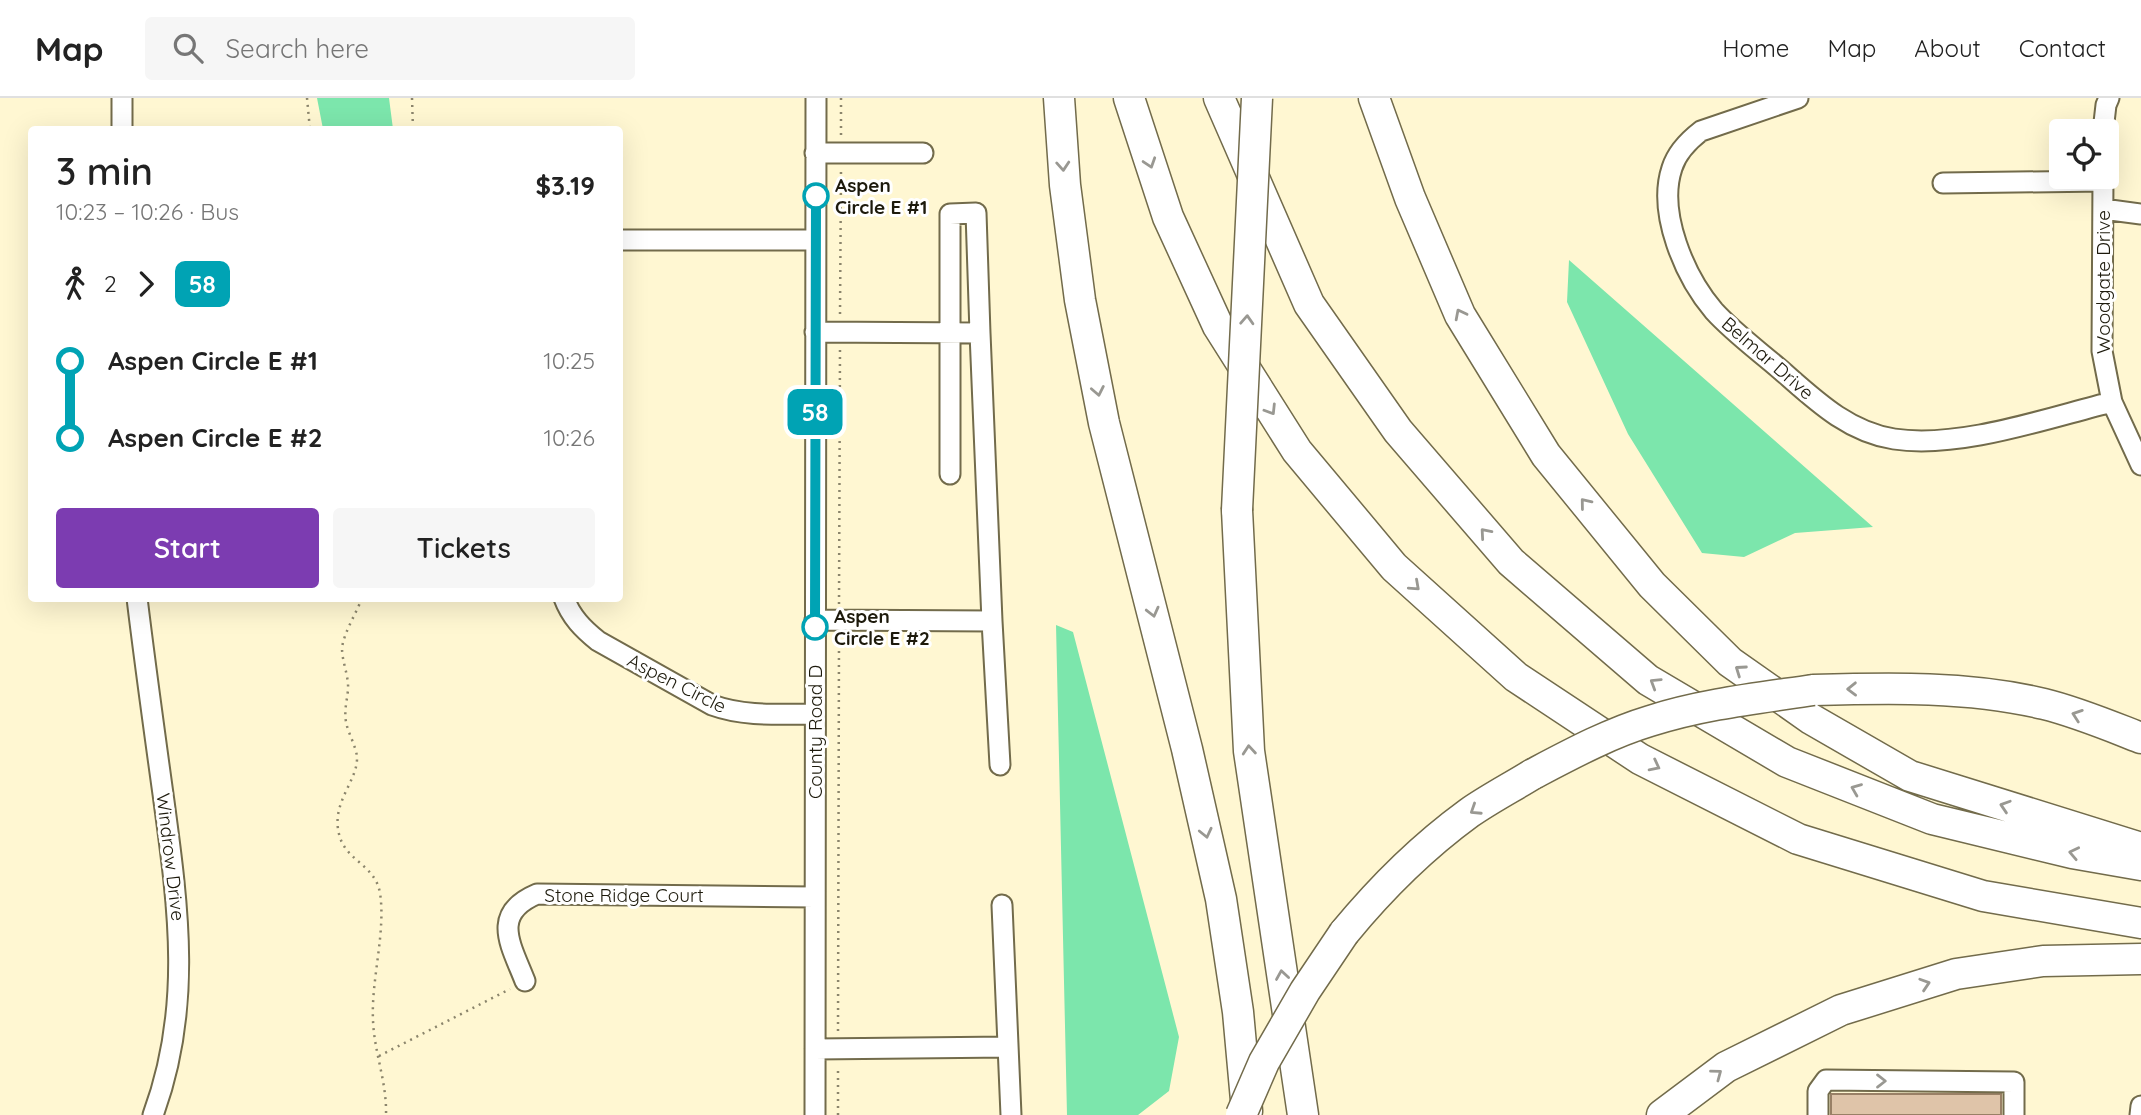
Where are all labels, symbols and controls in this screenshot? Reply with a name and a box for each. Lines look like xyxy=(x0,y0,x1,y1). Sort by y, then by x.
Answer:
search box xyxy=(145,17,635,80)
text: Map xyxy=(35,28,103,69)
icon: search xyxy=(169,29,207,67)
text: Search here xyxy=(225,32,369,65)
text: Home xyxy=(1722,33,1789,63)
text: Map xyxy=(1827,33,1876,63)
text: About xyxy=(1914,33,1981,63)
text: Contact xyxy=(2019,33,2106,63)
map controls xyxy=(2049,119,2119,189)
button: locate xyxy=(2049,119,2119,189)
text: 3 min xyxy=(56,147,153,195)
one-way arrow xyxy=(1142,156,1156,168)
one-way arrow xyxy=(1056,161,1071,172)
text: $3.19 xyxy=(535,169,595,202)
place label: Aspen Circle E #1 xyxy=(835,173,927,219)
marker: Aspen Circle E #1 xyxy=(803,183,829,209)
text: 10:23 – 10:26 · Bus xyxy=(56,197,239,226)
street label: Woodgate Drive xyxy=(2091,210,2115,354)
icon: walk xyxy=(56,265,94,303)
icon: forward xyxy=(127,265,165,303)
text: 2 xyxy=(104,269,117,298)
text: 58 xyxy=(189,269,216,299)
one-way arrow xyxy=(1455,309,1468,321)
street label: Belmar Drive xyxy=(1717,311,1819,405)
one-way arrow xyxy=(1239,314,1254,325)
text: Aspen Circle E #1 xyxy=(108,344,318,377)
text: 10:25 xyxy=(543,346,595,375)
one-way arrow xyxy=(1090,385,1105,397)
line badge: 58 xyxy=(784,389,846,435)
text: 58 xyxy=(802,397,828,427)
one-way arrow xyxy=(1263,403,1276,416)
text: Aspen Circle E #2 xyxy=(108,421,323,454)
text: 10:26 xyxy=(543,423,595,452)
one-way arrow xyxy=(1581,499,1594,511)
button: Start xyxy=(56,508,319,588)
button: Tickets xyxy=(333,508,595,588)
one-way arrow xyxy=(1481,528,1493,541)
one-way arrow xyxy=(1407,577,1420,590)
place label: Aspen Circle E #2 xyxy=(834,604,930,650)
one-way arrow xyxy=(1145,605,1159,617)
marker: Aspen Circle E #2 xyxy=(802,614,828,640)
street label: Aspen Circle xyxy=(624,648,730,718)
street label: County Road D xyxy=(803,665,827,799)
one-way arrow xyxy=(1735,666,1748,678)
one-way arrow xyxy=(1650,679,1663,692)
one-way arrow xyxy=(1846,681,1857,697)
one-way arrow xyxy=(2071,709,2083,723)
one-way arrow xyxy=(1242,744,1257,755)
one-way arrow xyxy=(1647,757,1660,771)
one-way arrow xyxy=(1851,784,1863,798)
street label: Windrow Drive xyxy=(151,792,191,922)
one-way arrow xyxy=(2000,800,2012,815)
one-way arrow xyxy=(1470,801,1483,814)
one-way arrow xyxy=(1197,827,1212,839)
one-way arrow xyxy=(2068,846,2080,861)
street label: Stone Ridge Court xyxy=(544,883,704,907)
one-way arrow xyxy=(1275,969,1290,981)
one-way arrow xyxy=(1918,978,1931,992)
one-way arrow xyxy=(1709,1070,1722,1082)
one-way arrow xyxy=(1876,1073,1887,1089)

